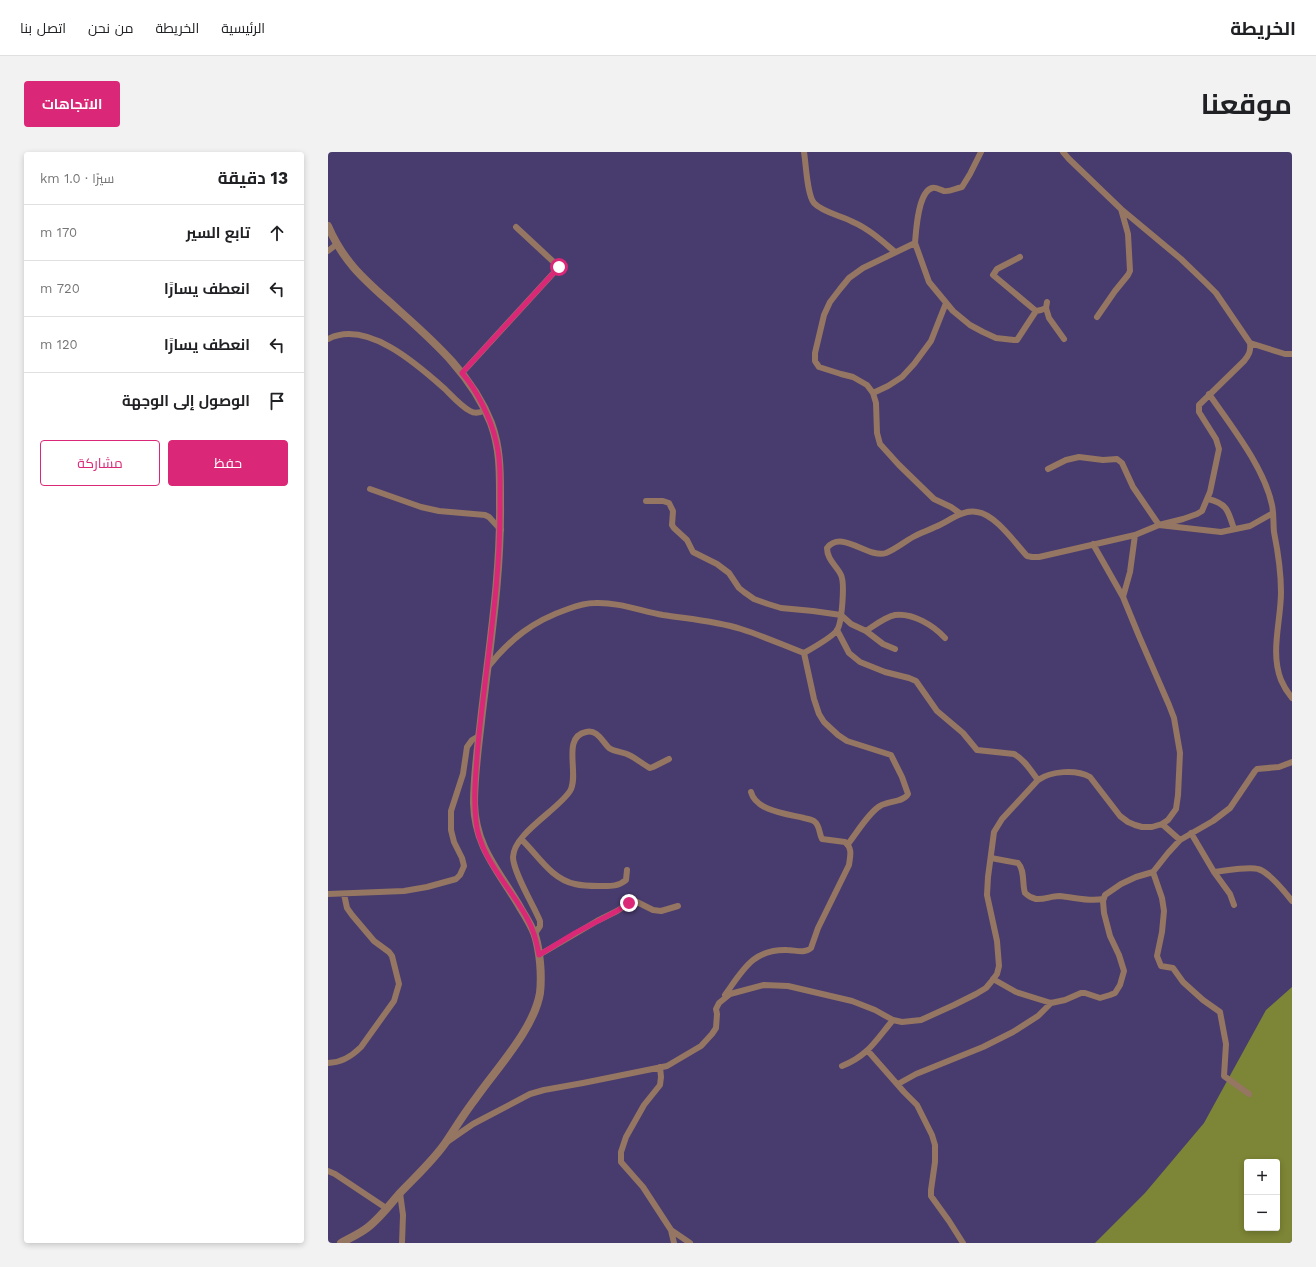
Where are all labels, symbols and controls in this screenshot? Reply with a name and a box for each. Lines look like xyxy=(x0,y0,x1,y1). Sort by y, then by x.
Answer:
text: الخريطة xyxy=(1230,17,1296,40)
text: اتصل بنا xyxy=(20,20,66,36)
text: من نحن xyxy=(88,20,134,36)
text: الخريطة xyxy=(156,20,199,36)
text: الرئيسية xyxy=(221,20,265,36)
button: الاتجاهات xyxy=(24,81,120,127)
text: موقعنا xyxy=(1201,88,1292,121)
text: 13 دقيقة xyxy=(218,168,288,188)
text: سيرًا · 1.0 km xyxy=(40,171,114,186)
icon: ahead xyxy=(266,222,288,244)
text: تابع السير xyxy=(186,224,250,242)
text: 170 m xyxy=(40,225,77,240)
route start xyxy=(550,258,568,276)
icon: left xyxy=(266,278,288,300)
text: انعطف يسارًا xyxy=(164,280,250,298)
text: 720 m xyxy=(40,281,80,296)
icon: left xyxy=(266,334,288,356)
text: انعطف يسارًا xyxy=(164,336,250,354)
text: 120 m xyxy=(40,337,78,352)
icon: arrive xyxy=(266,390,288,412)
text: الوصول إلى الوجهة xyxy=(122,392,250,410)
button: مشاركة xyxy=(40,440,160,486)
button: حفظ xyxy=(168,440,288,486)
route end xyxy=(620,894,638,912)
map controls xyxy=(1244,1159,1280,1231)
button: + xyxy=(1244,1159,1280,1195)
button: − xyxy=(1244,1195,1280,1231)

